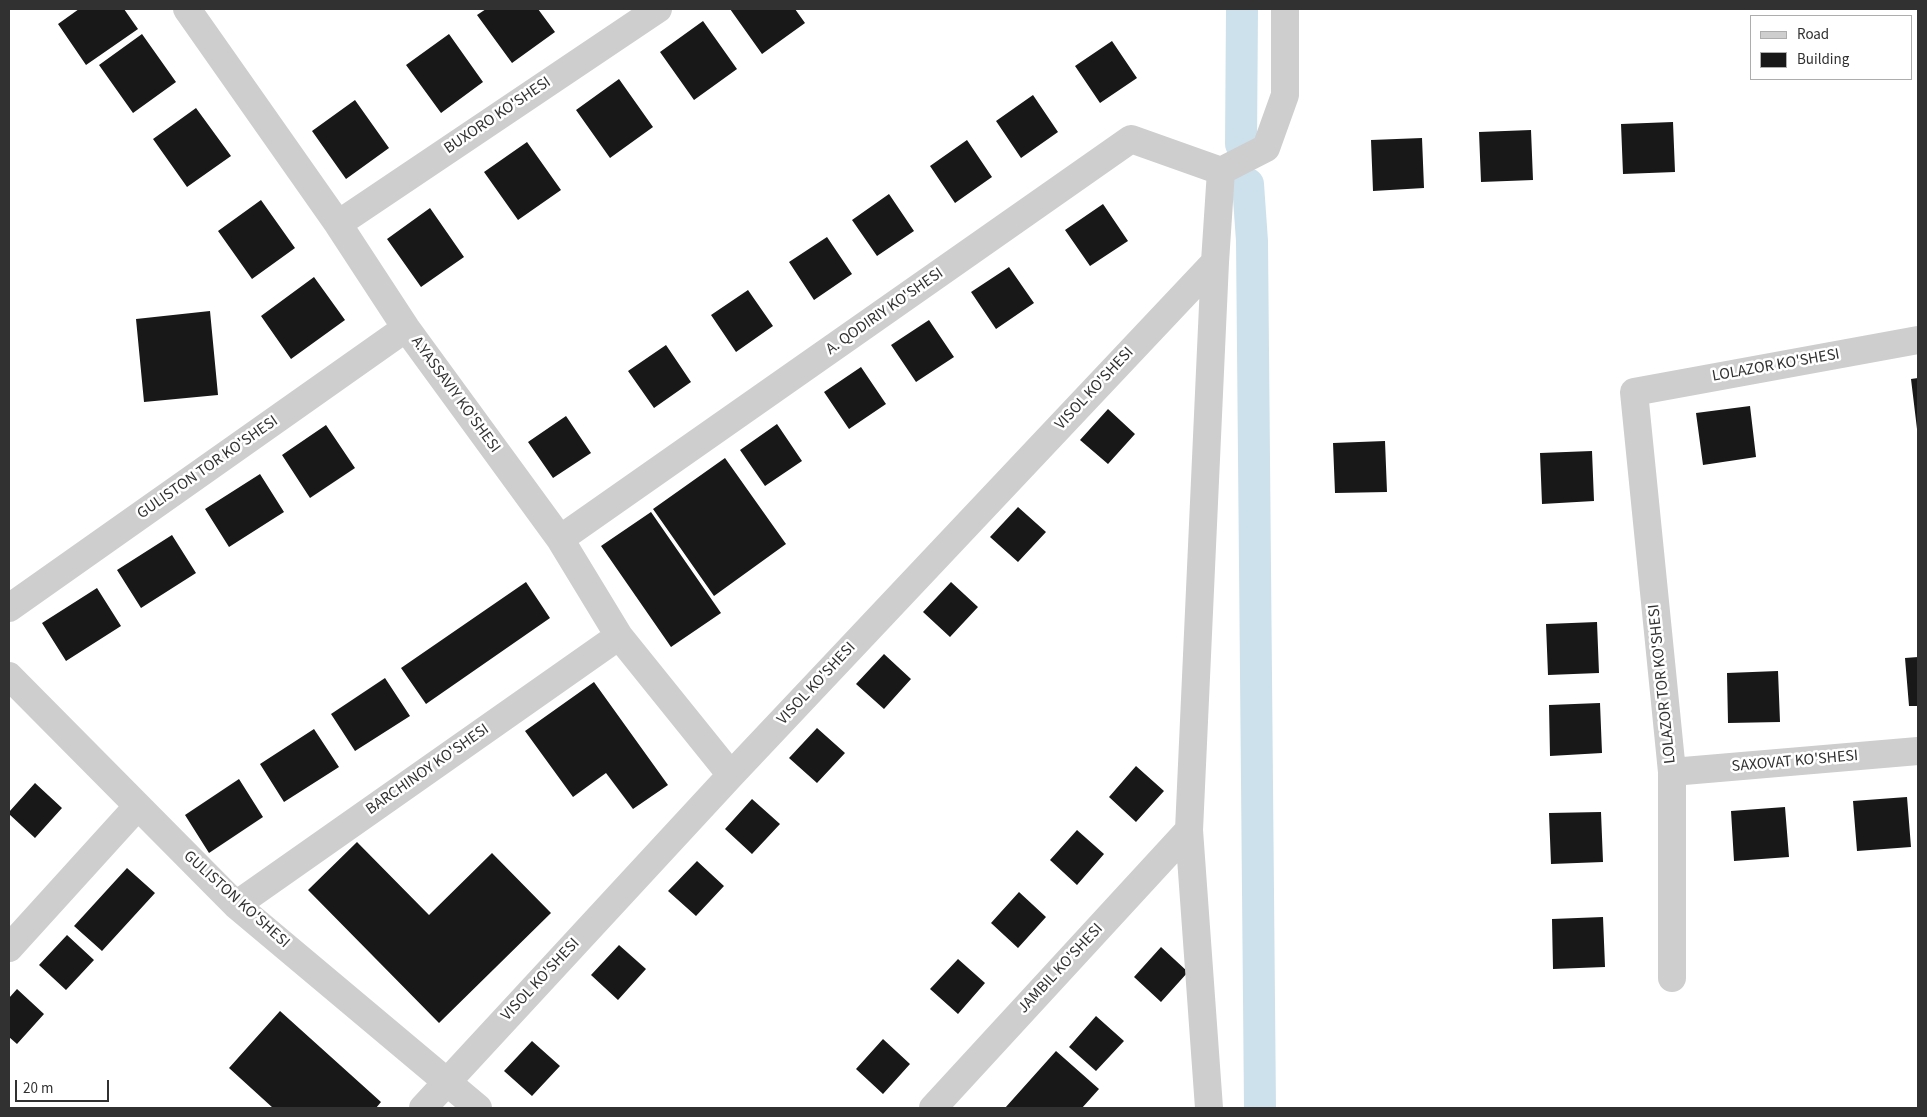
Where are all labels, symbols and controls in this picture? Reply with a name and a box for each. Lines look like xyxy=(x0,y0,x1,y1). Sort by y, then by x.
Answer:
legend xyxy=(1750,15,1912,80)
text: Road xyxy=(1797,24,1829,45)
text: Building xyxy=(1797,49,1849,70)
street label: BUXORO KO'SHESI xyxy=(441,73,555,159)
street label: A. QODIRIY KO'SHESI xyxy=(823,264,947,360)
street label: A.YASSAVIY KO'SHESI xyxy=(406,333,504,457)
street label: VISOL KO'SHESI xyxy=(1052,344,1138,434)
street label: LOLAZOR KO'SHESI xyxy=(1711,345,1841,387)
street label: GULISTON TOR KO'SHESI xyxy=(134,412,282,524)
street label: LOLAZOR TOR KO'SHESI xyxy=(1645,603,1681,765)
street label: VISOL KO'SHESI xyxy=(774,639,860,729)
street label: BARCHINOY KO'SHESI xyxy=(363,720,493,820)
street label: SAXOVAT KO'SHESI xyxy=(1731,747,1859,777)
street label: GULISTON KO'SHESI xyxy=(179,847,293,953)
street label: JAMBIL KO'SHESI xyxy=(1014,920,1108,1018)
street label: VISOL KO'SHESI xyxy=(498,935,584,1025)
scale bar xyxy=(18,1070,111,1102)
text: 20 m xyxy=(23,1078,53,1099)

